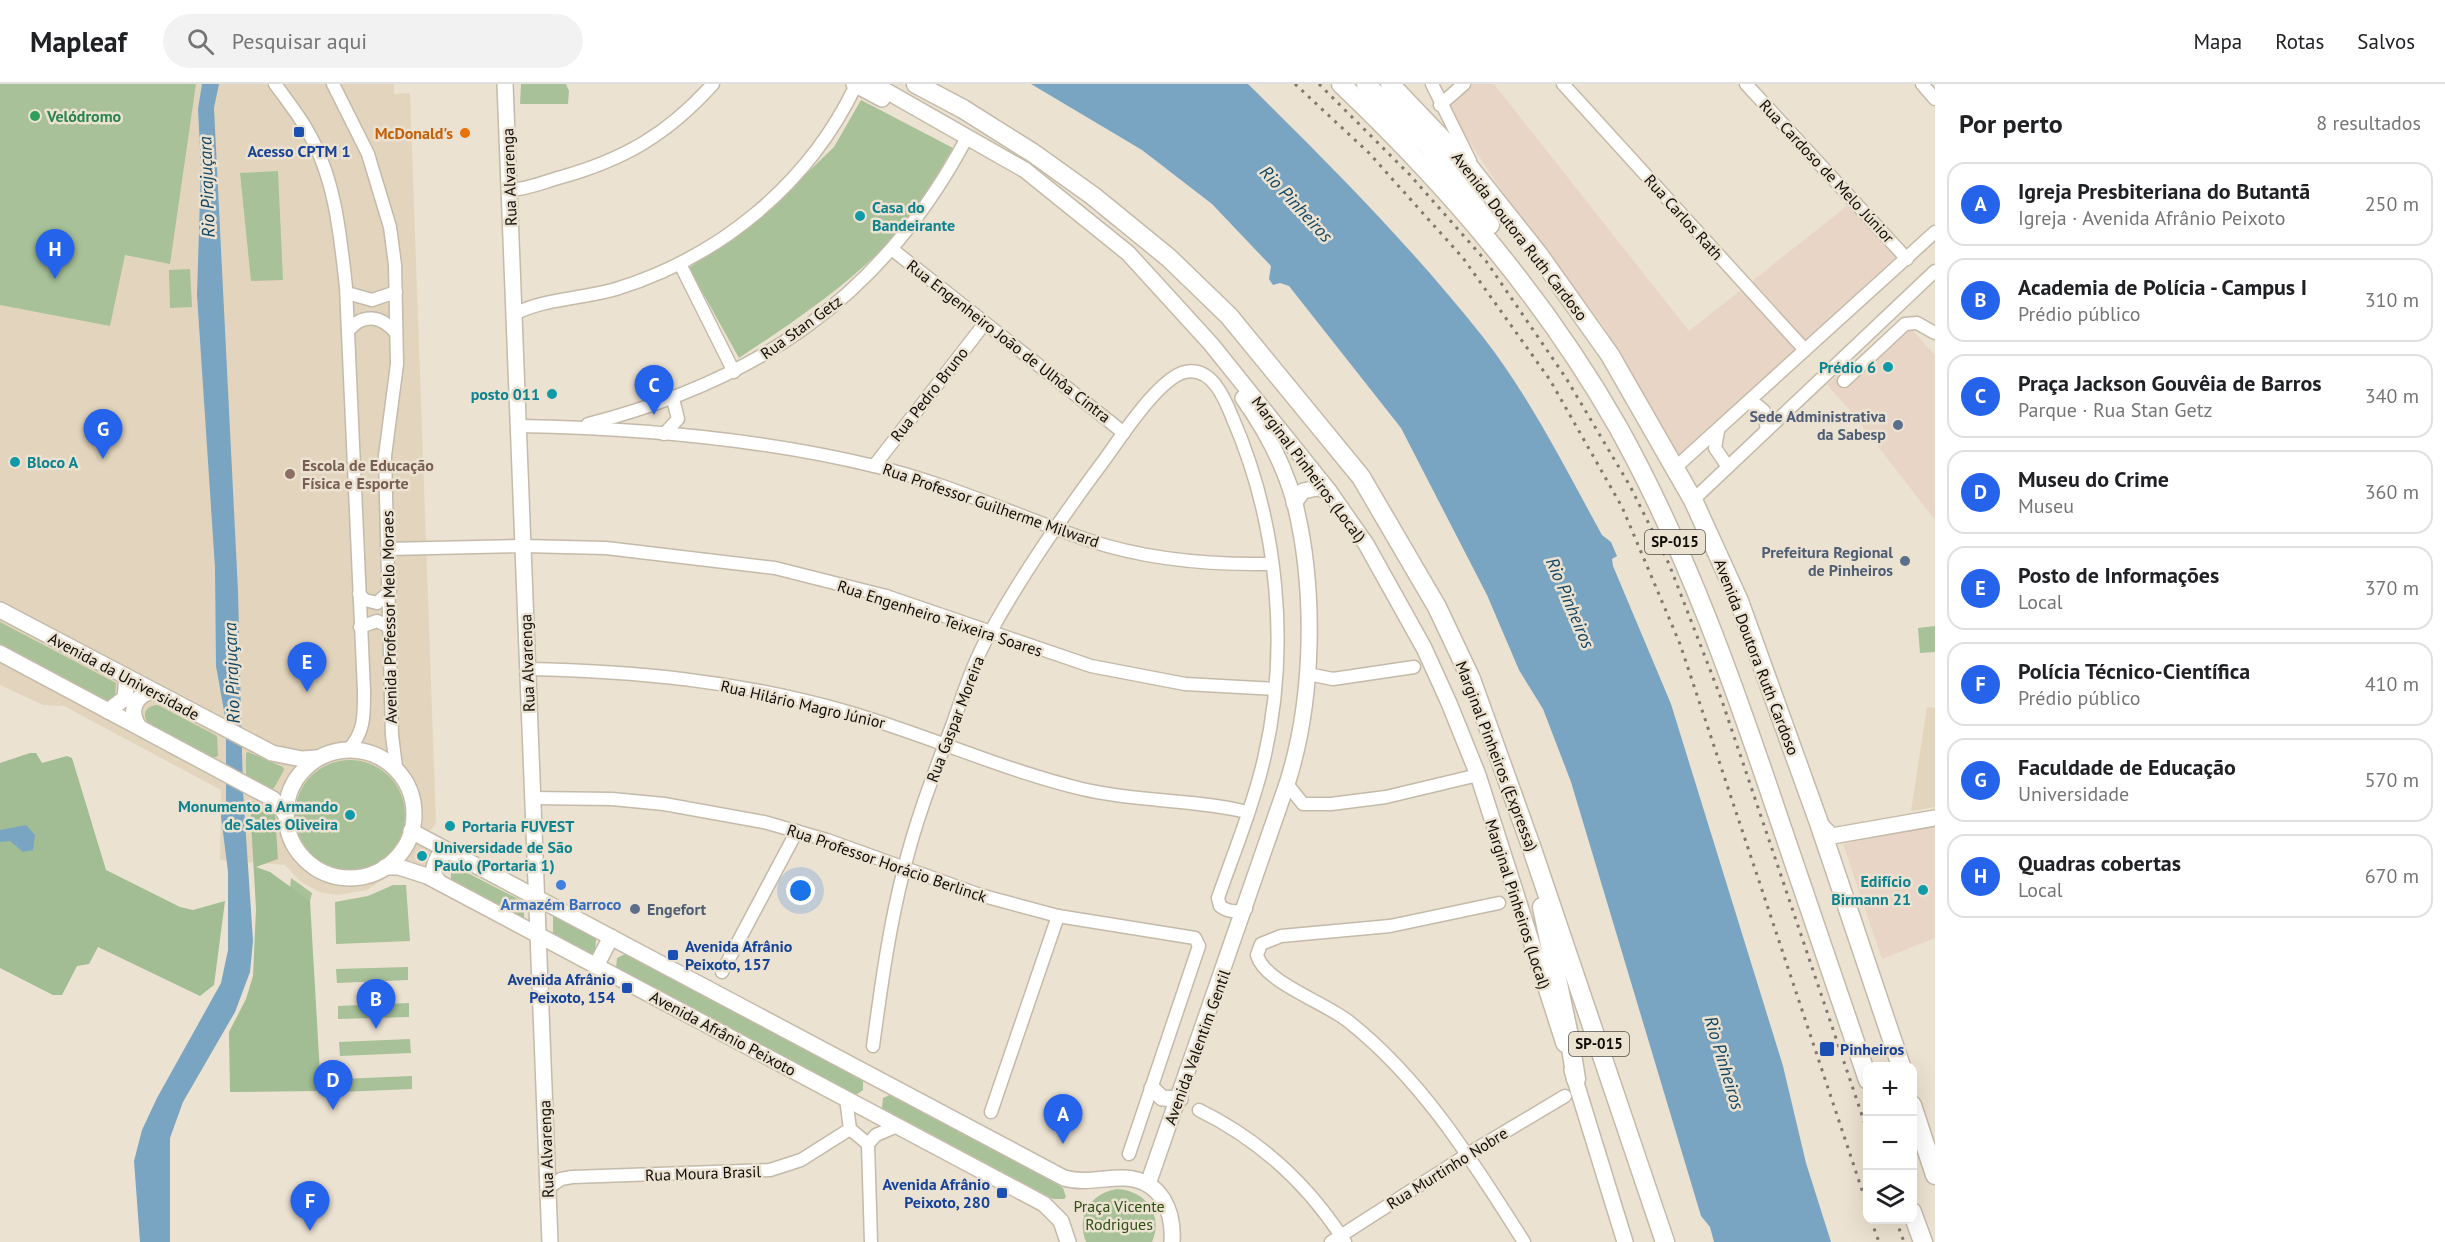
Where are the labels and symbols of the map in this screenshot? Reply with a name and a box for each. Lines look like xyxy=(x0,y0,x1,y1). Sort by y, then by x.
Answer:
street label: Rua Cardoso de Melo Júnior xyxy=(1755,95,1899,247)
place label: Velódromo xyxy=(46,106,122,126)
marker: Velódromo xyxy=(28,109,42,123)
place label: McDonald's xyxy=(375,123,453,143)
marker: Acesso CPTM 1 xyxy=(292,125,306,139)
marker: McDonald's xyxy=(458,126,472,140)
street label: Rua Alvarenga xyxy=(497,128,521,226)
water label: Rio Pirajuçara xyxy=(193,136,220,238)
place label: Acesso CPTM 1 xyxy=(247,141,351,161)
street label: Avenida Doutora Ruth Cardoso xyxy=(1448,148,1592,324)
water label: Rio Pinheiros xyxy=(1255,161,1338,247)
street label: Rua Carlos Rath xyxy=(1640,170,1728,264)
place label: Casa do Bandeirante xyxy=(872,197,955,235)
marker: Casa do Bandeirante xyxy=(853,209,867,223)
pin: H xyxy=(36,230,74,279)
street label: Rua Engenheiro João de Ulhôa Cintra xyxy=(903,255,1115,427)
street label: Rua Stan Getz xyxy=(756,291,846,363)
street label: Rua Pedro Bruno xyxy=(886,343,972,445)
place label: Prédio 6 xyxy=(1819,357,1876,377)
marker: Prédio 6 xyxy=(1881,360,1895,374)
pin: C xyxy=(634,366,674,415)
place label: posto 011 xyxy=(471,384,540,404)
marker: posto 011 xyxy=(545,387,559,401)
street label: Marginal Pinheiros (Local) xyxy=(1248,392,1370,546)
place label: Sede Administrativa da Sabesp xyxy=(1749,406,1886,444)
pin: G xyxy=(84,410,122,459)
marker: Sede Administrativa da Sabesp xyxy=(1891,418,1905,432)
place label: Bloco A xyxy=(27,452,78,472)
marker: Bloco A xyxy=(8,455,22,469)
place label: Escola de Educação Física e Esporte xyxy=(302,455,434,493)
street label: Rua Professor Guilherme Milward xyxy=(880,458,1102,552)
marker: Escola de Educação Física e Esporte xyxy=(283,467,297,481)
street label: Avenida Professor Melo Moraes xyxy=(377,510,401,724)
road number: SP-015 xyxy=(1645,530,1705,554)
place label: Prefeitura Regional de Pinheiros xyxy=(1762,542,1893,580)
water label: Rio Pinheiros xyxy=(1541,554,1600,652)
marker: Prefeitura Regional de Pinheiros xyxy=(1898,554,1912,568)
street label: Avenida Doutora Ruth Cardoso xyxy=(1710,556,1804,758)
street label: Rua Engenheiro Teixeira Soares xyxy=(835,575,1045,661)
street label: Rua Alvarenga xyxy=(515,614,539,712)
water label: Rio Pirajuçara xyxy=(218,622,245,724)
street label: Avenida da Universidade xyxy=(45,628,203,724)
pin: E xyxy=(288,642,326,692)
street label: Rua Gaspar Moreira xyxy=(922,653,988,785)
street label: Marginal Pinheiros (Expressa) xyxy=(1451,658,1543,854)
street label: Rua Hilário Magro Júnior xyxy=(719,675,888,733)
place label: Monumento a Armando de Sales Oliveira xyxy=(178,796,338,834)
marker: Monumento a Armando de Sales Oliveira xyxy=(343,808,357,822)
place label: Portaria FUVEST xyxy=(462,816,574,836)
street label: Marginal Pinheiros (Local) xyxy=(1481,817,1555,991)
marker: Portaria FUVEST xyxy=(443,819,457,833)
street label: Rua Professor Horácio Berlinck xyxy=(785,819,990,907)
place label: Universidade de São Paulo (Portaria 1) xyxy=(434,837,573,875)
marker: Universidade de São Paulo (Portaria 1) xyxy=(415,849,429,863)
place label: Edifício Birmann 21 xyxy=(1831,871,1911,909)
your location xyxy=(786,876,815,905)
marker: Armazém Barroco xyxy=(554,878,568,892)
marker: Edifício Birmann 21 xyxy=(1916,883,1930,897)
place label: Armazém Barroco xyxy=(501,894,622,914)
place label: Engefort xyxy=(647,899,707,919)
marker: Engefort xyxy=(628,902,642,916)
place label: Avenida Afrânio Peixoto, 157 xyxy=(685,936,793,974)
marker: Avenida Afrânio Peixoto, 157 xyxy=(666,948,680,962)
street label: Avenida Valentim Gentil xyxy=(1160,966,1234,1127)
place label: Avenida Afrânio Peixoto, 154 xyxy=(508,969,615,1007)
pin: B xyxy=(356,980,395,1029)
marker: Avenida Afrânio Peixoto, 154 xyxy=(620,981,634,995)
street label: Avenida Afrânio Peixoto xyxy=(647,986,799,1080)
water label: Rio Pinheiros xyxy=(1699,1013,1750,1113)
road number: SP-015 xyxy=(1569,1032,1629,1056)
place label: Pinheiros xyxy=(1840,1039,1905,1059)
marker: Pinheiros xyxy=(1818,1040,1836,1058)
pin: D xyxy=(314,1060,352,1110)
pin: A xyxy=(1044,1094,1082,1144)
street label: Rua Alvarenga xyxy=(534,1100,558,1198)
street label: Rua Murtinho Nobre xyxy=(1383,1123,1511,1213)
street label: Rua Moura Brasil xyxy=(645,1161,762,1185)
place label: Avenida Afrânio Peixoto, 280 xyxy=(883,1174,990,1212)
pin: F xyxy=(290,1182,330,1231)
marker: Avenida Afrânio Peixoto, 280 xyxy=(995,1186,1009,1200)
park label: Praça Vicente Rodrigues xyxy=(1073,1196,1165,1234)

